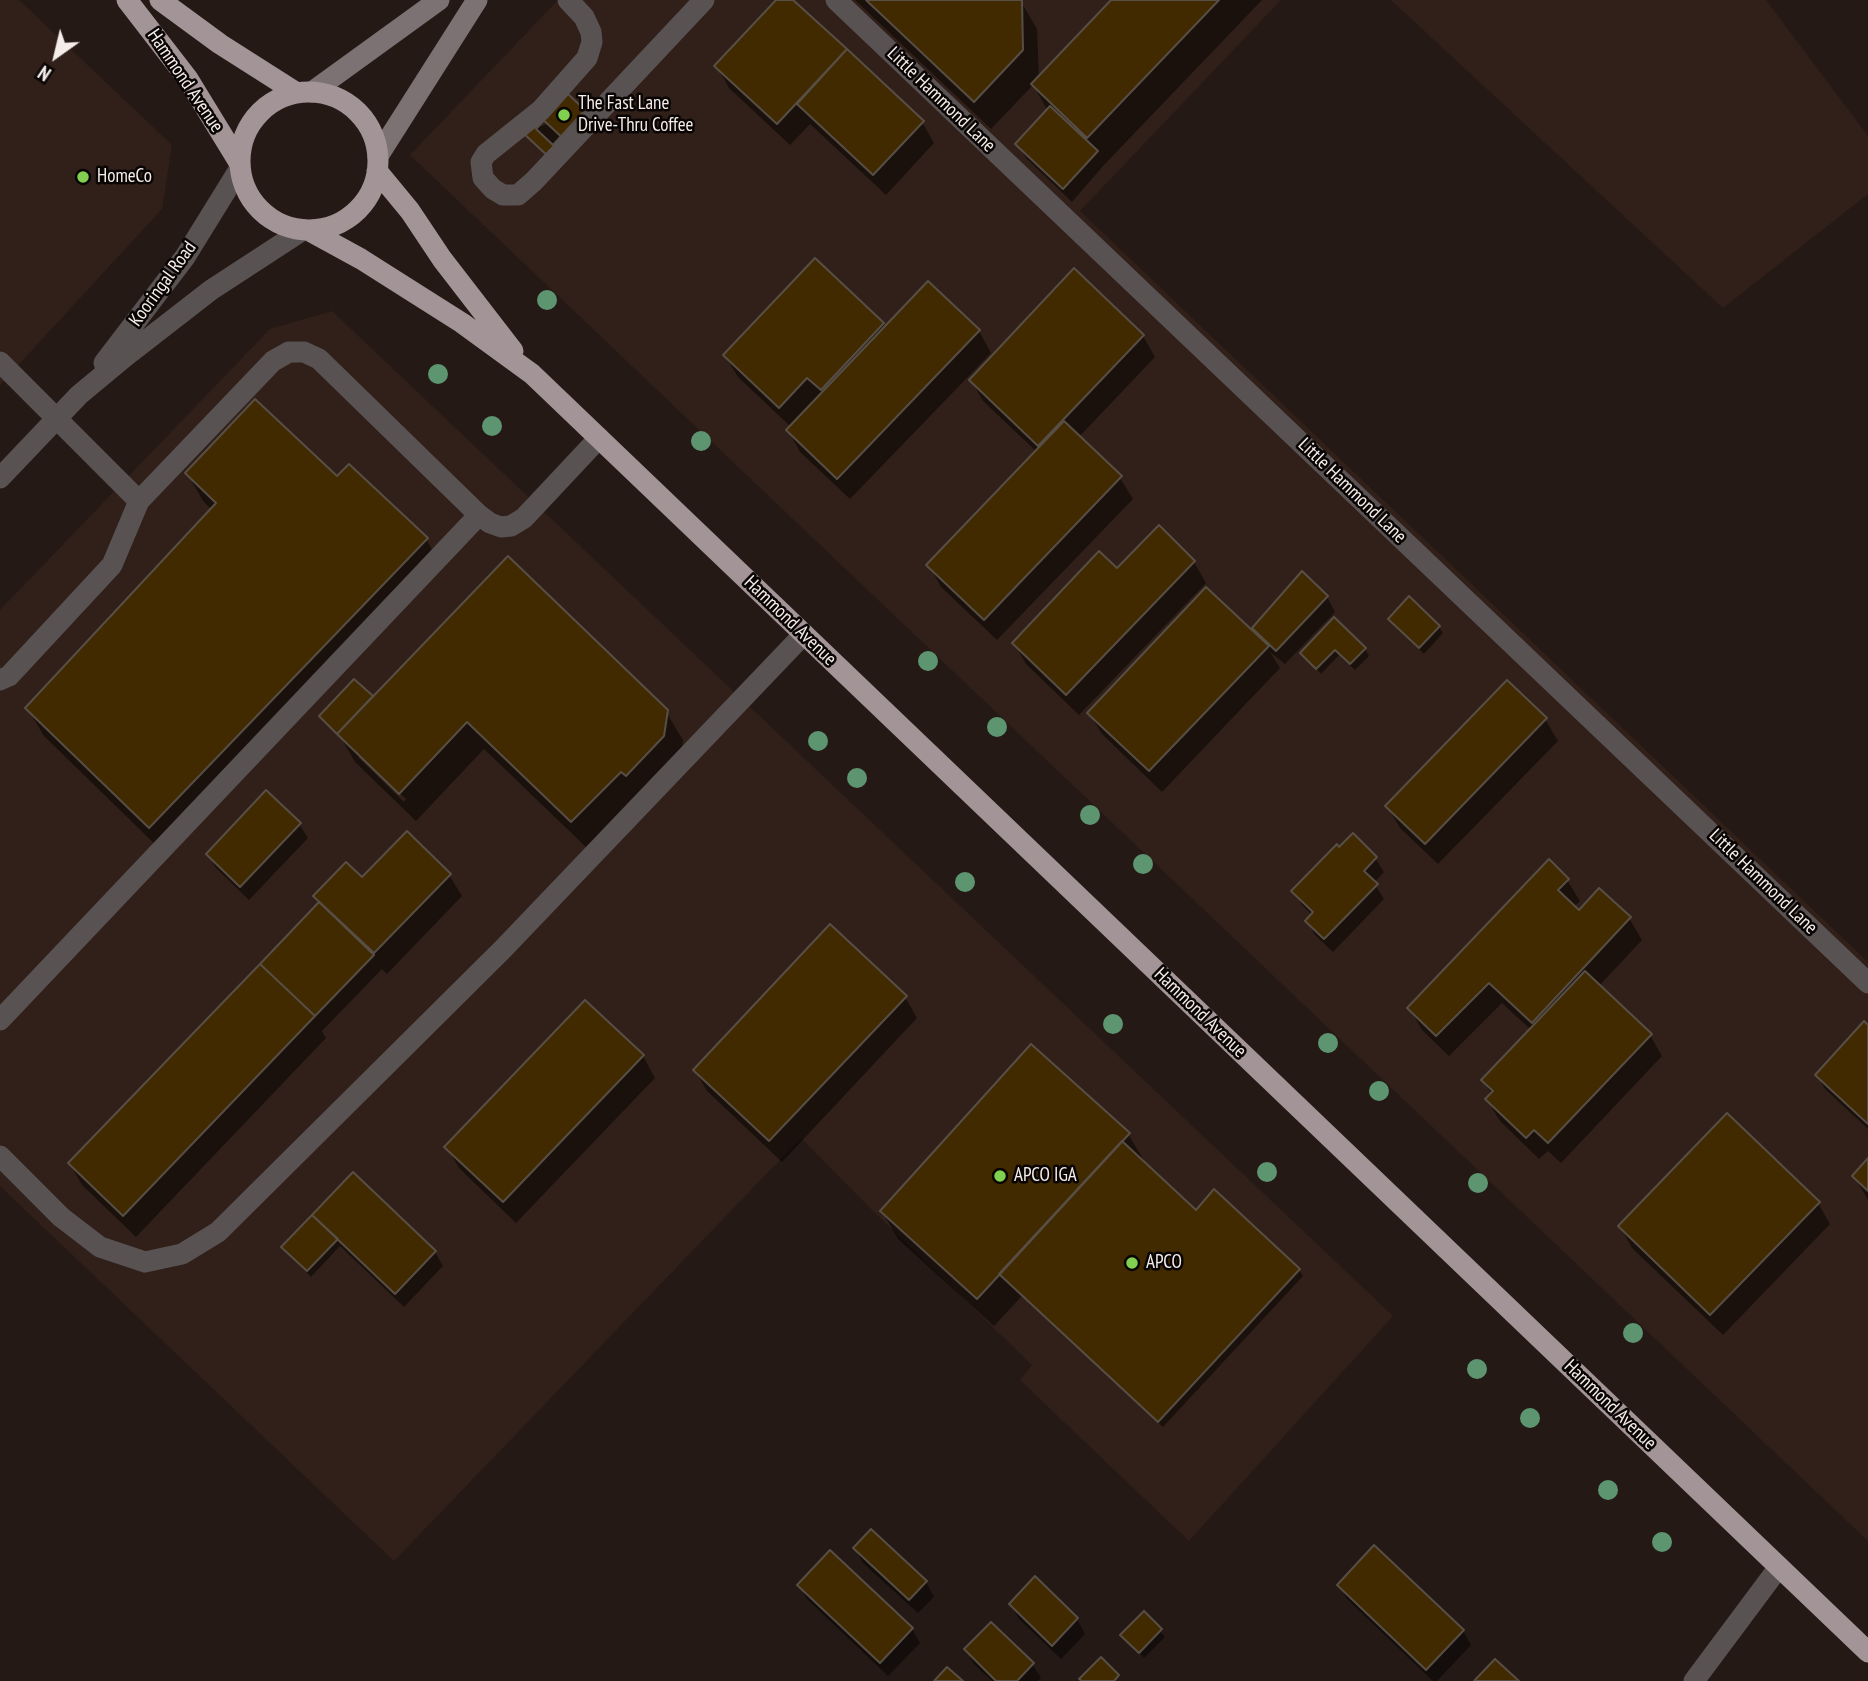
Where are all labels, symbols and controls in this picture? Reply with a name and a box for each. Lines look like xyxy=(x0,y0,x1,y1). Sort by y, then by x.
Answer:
north arrow xyxy=(21,21,91,91)
street label: Hammond Avenue xyxy=(142,25,228,137)
street label: Little Hammond Lane xyxy=(882,43,1000,157)
text: N xyxy=(33,61,55,86)
place label: The Fast Lane Drive-Thru Coffee xyxy=(578,93,693,137)
marker: The Fast Lane Drive-Thru Coffee xyxy=(556,107,572,123)
place label: HomeCo xyxy=(97,166,152,188)
marker: HomeCo xyxy=(75,169,91,185)
street label: Kooringal Road xyxy=(125,237,201,331)
street label: Little Hammond Lane xyxy=(1293,434,1411,548)
street label: Hammond Avenue xyxy=(739,571,841,671)
street label: Little Hammond Lane xyxy=(1704,825,1822,939)
street label: Hammond Avenue xyxy=(1149,963,1251,1063)
place label: APCO IGA xyxy=(1014,1165,1077,1187)
marker: APCO IGA xyxy=(992,1168,1008,1184)
place label: APCO xyxy=(1146,1252,1182,1274)
marker: APCO xyxy=(1124,1255,1140,1271)
street label: Hammond Avenue xyxy=(1559,1355,1661,1455)

